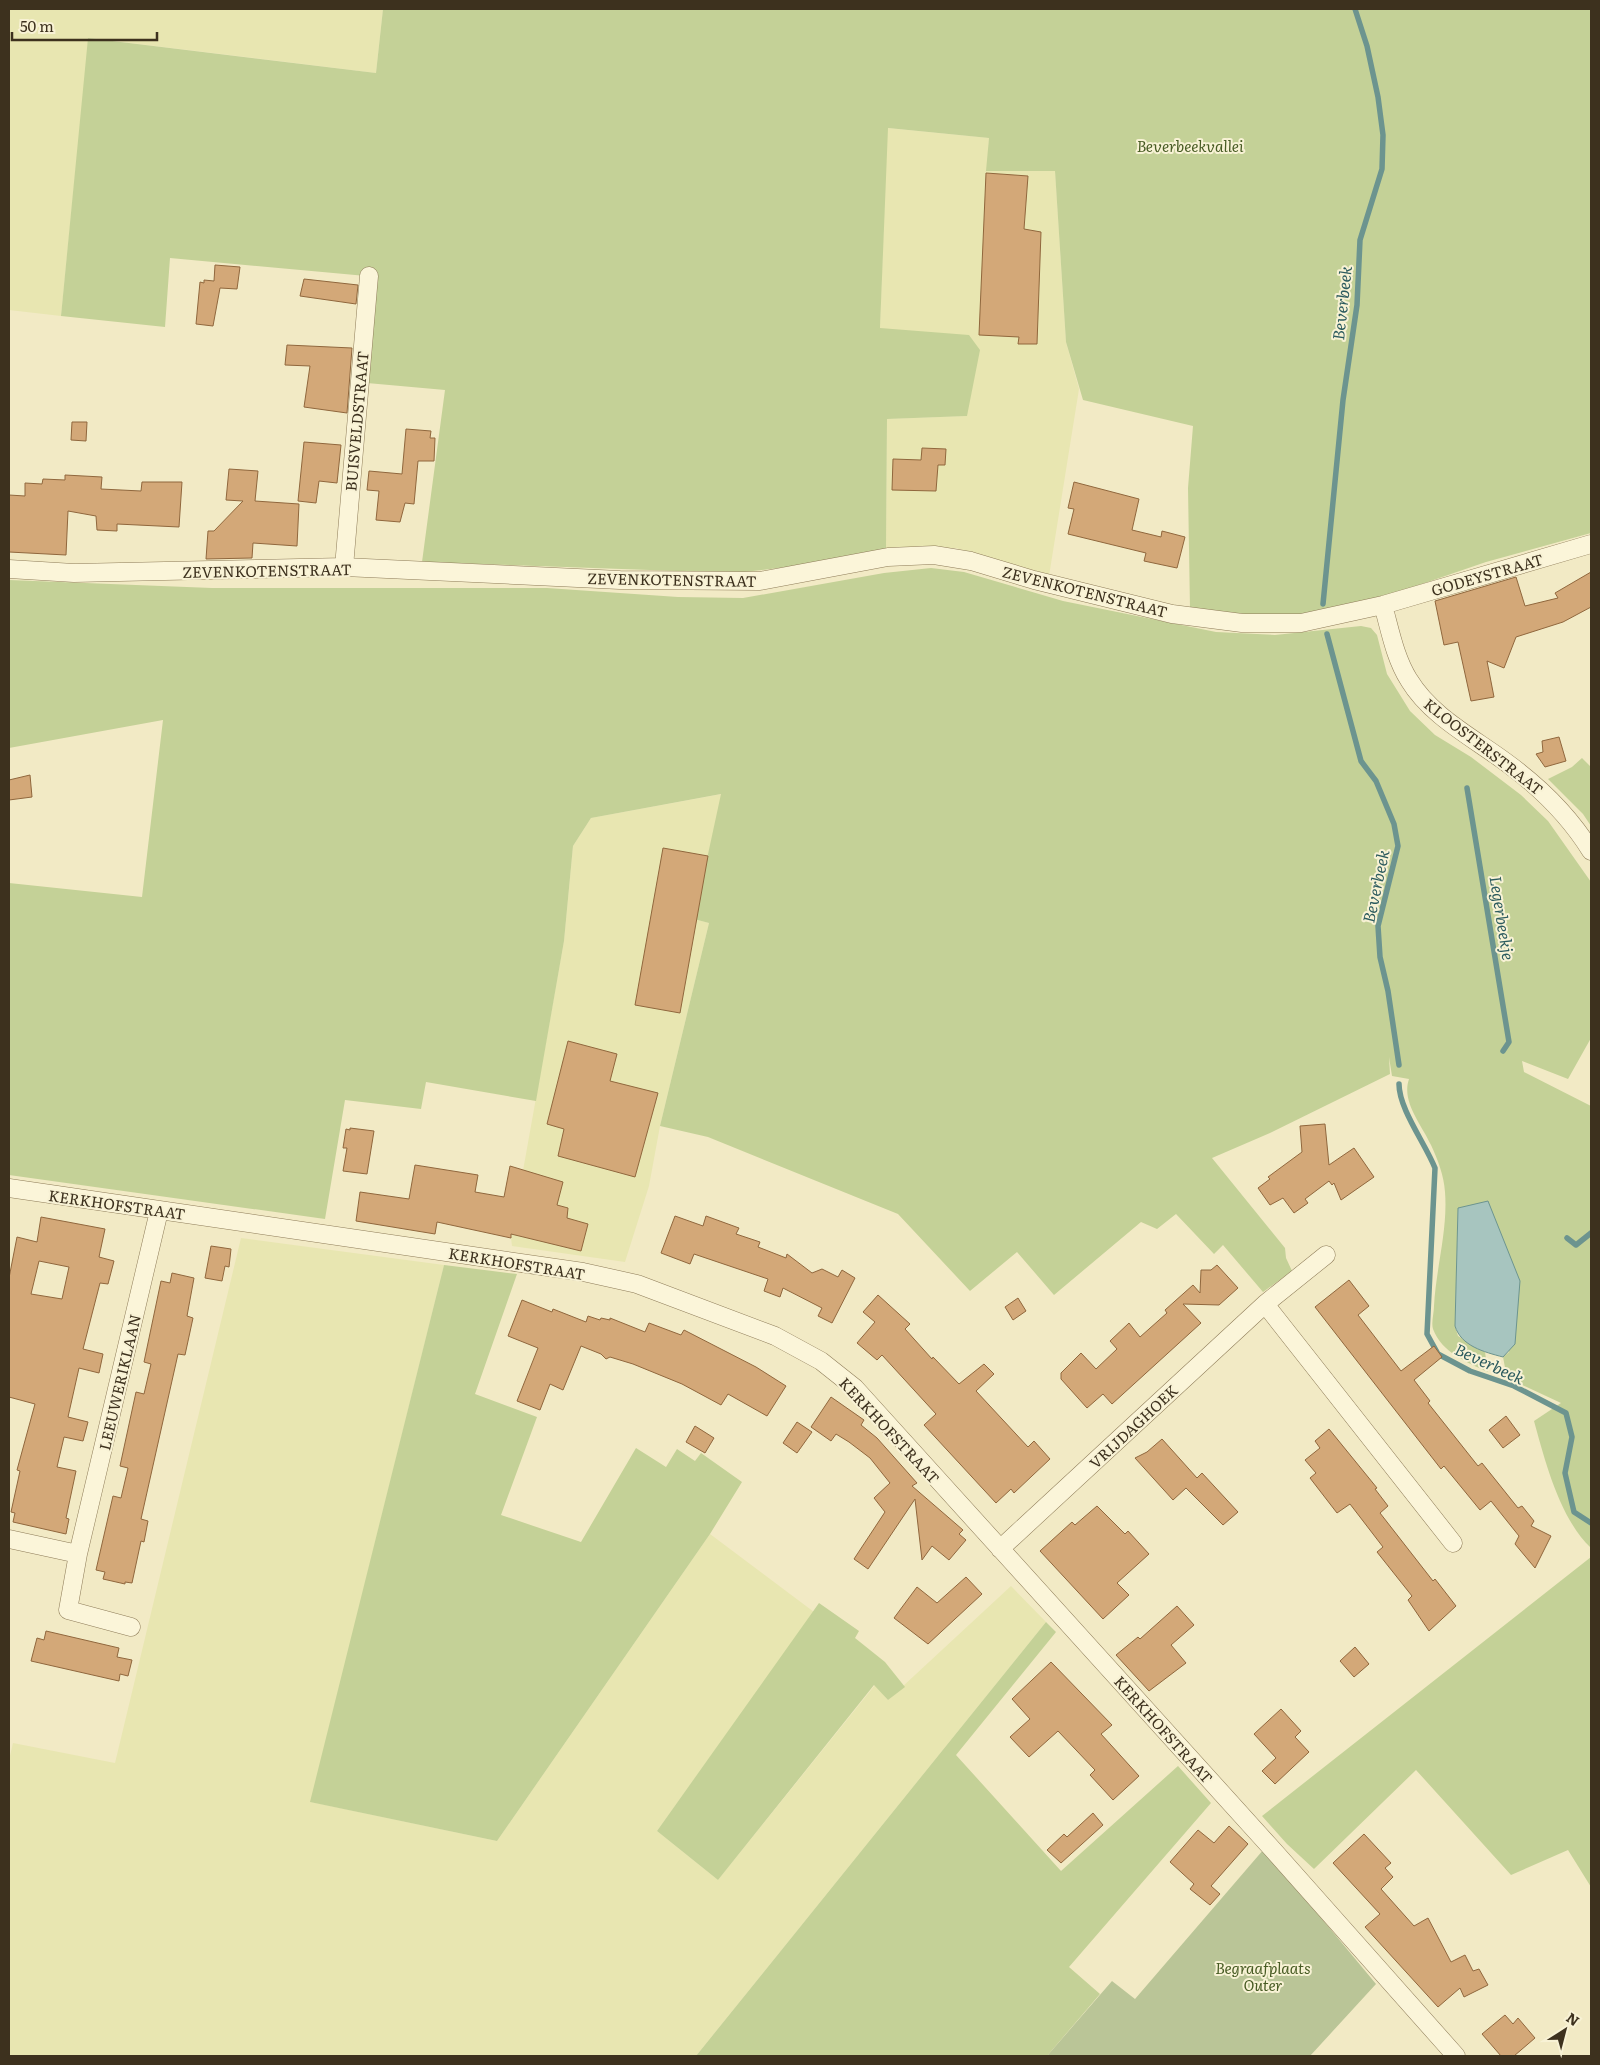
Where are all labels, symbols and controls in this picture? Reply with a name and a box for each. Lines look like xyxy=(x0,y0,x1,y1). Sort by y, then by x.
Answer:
scale bar xyxy=(12,10,158,42)
text: 50 m xyxy=(20,14,54,37)
park label: Beverbeekvallei xyxy=(1137,134,1244,157)
water label: Beverbeek xyxy=(1325,265,1357,341)
street label: BUISVELDSTRAAT xyxy=(338,350,374,492)
street label: GODEYSTRAAT xyxy=(1428,547,1546,601)
street label: ZEVENKOTENSTRAAT xyxy=(182,557,352,583)
street label: ZEVENKOTENSTRAAT xyxy=(1000,559,1170,623)
street label: ZEVENKOTENSTRAAT xyxy=(587,566,757,592)
street label: KLOOSTERSTRAAT xyxy=(1420,692,1548,800)
water label: Beverbeek xyxy=(1356,847,1395,925)
water label: Legerbeekje xyxy=(1485,874,1521,962)
street label: KERKHOFSTRAAT xyxy=(47,1183,187,1225)
street label: KERKHOFSTRAAT xyxy=(447,1241,587,1285)
street label: LEEUWERIKLAAN xyxy=(92,1312,146,1452)
water label: Beverbeek xyxy=(1451,1336,1529,1390)
street label: KERKHOFSTRAAT xyxy=(834,1372,946,1488)
street label: VRIJDAGHOEK xyxy=(1083,1378,1183,1473)
street label: KERKHOFSTRAAT xyxy=(1109,1670,1219,1788)
park label: Begraafplaats Outer xyxy=(1215,1956,1311,1996)
north arrow xyxy=(1540,2005,1590,2055)
text: N xyxy=(1563,2007,1584,2030)

